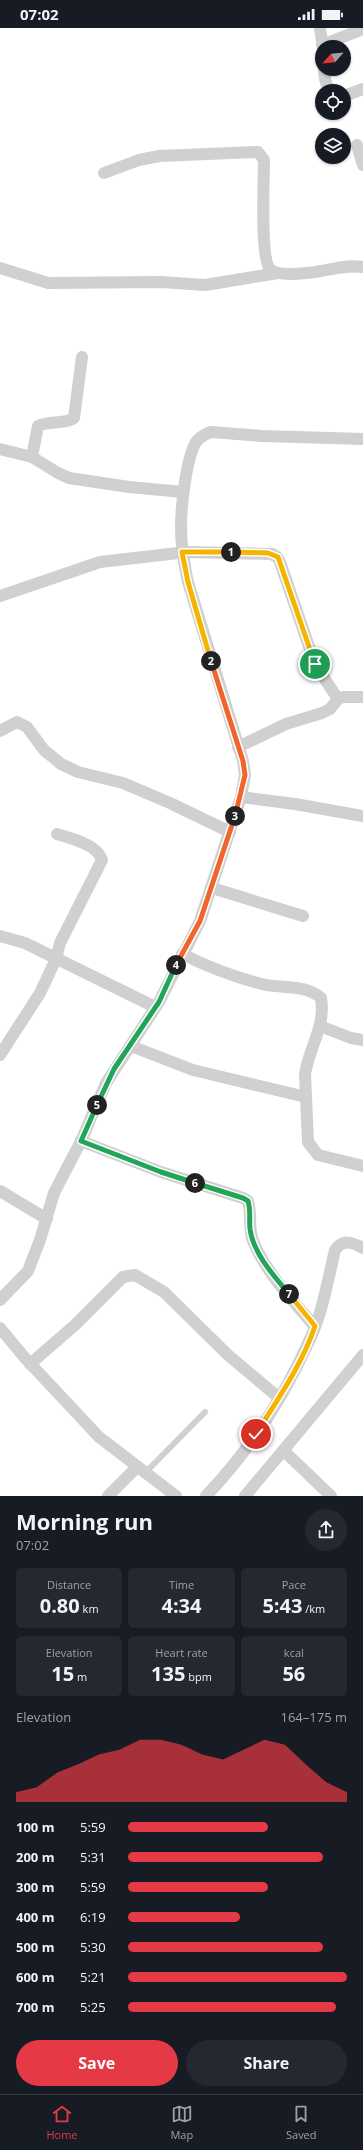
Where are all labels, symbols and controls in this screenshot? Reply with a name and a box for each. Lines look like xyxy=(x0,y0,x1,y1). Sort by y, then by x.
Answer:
text: 07:02 xyxy=(20,4,59,24)
north arrow xyxy=(315,40,351,76)
map controls xyxy=(315,40,351,164)
button: locate xyxy=(315,84,351,120)
button: layers xyxy=(315,128,351,164)
pin: 1 xyxy=(221,542,241,562)
text: 1 xyxy=(228,544,234,559)
pin xyxy=(298,647,332,681)
pin: 2 xyxy=(201,651,221,671)
text: 2 xyxy=(208,653,214,668)
icon: arrive xyxy=(304,653,326,675)
pin: 3 xyxy=(225,806,245,826)
text: 3 xyxy=(232,808,238,823)
pin: 4 xyxy=(166,955,186,975)
text: 4 xyxy=(173,957,179,972)
pin: 5 xyxy=(87,1095,107,1115)
text: 5 xyxy=(94,1097,100,1112)
pin: 6 xyxy=(185,1173,205,1193)
text: 6 xyxy=(192,1175,198,1190)
pin: 7 xyxy=(279,1284,299,1304)
text: 7 xyxy=(286,1286,292,1301)
pin xyxy=(239,1417,273,1451)
icon: check xyxy=(245,1423,267,1445)
text: Morning run xyxy=(16,1506,153,1536)
button: share xyxy=(305,1509,347,1551)
text: 07:02 xyxy=(16,1536,49,1554)
text: Distance xyxy=(47,1577,91,1592)
text: Time xyxy=(169,1577,194,1592)
text: Pace xyxy=(282,1577,306,1592)
text: 0.80 xyxy=(40,1592,80,1619)
text: 4:34 xyxy=(161,1592,202,1619)
text: 5:43 xyxy=(262,1592,302,1619)
text: km xyxy=(80,1601,99,1616)
text: /km xyxy=(302,1601,325,1616)
text: Elevation xyxy=(46,1645,93,1660)
text: Heart rate xyxy=(155,1645,208,1660)
text: kcal xyxy=(284,1645,304,1660)
text: 15 xyxy=(51,1660,74,1687)
text: 135 xyxy=(151,1660,185,1687)
text: 56 xyxy=(282,1660,305,1687)
text: m xyxy=(74,1669,87,1684)
text: bpm xyxy=(185,1669,212,1684)
text: Elevation xyxy=(16,1708,71,1726)
text: 164–175 m xyxy=(280,1708,347,1726)
text: 100 m xyxy=(16,1818,54,1836)
text: 5:59 xyxy=(80,1818,106,1836)
text: 200 m xyxy=(16,1848,54,1866)
text: 5:31 xyxy=(80,1848,106,1866)
text: 300 m xyxy=(16,1878,54,1896)
text: 5:59 xyxy=(80,1878,106,1896)
text: 400 m xyxy=(16,1908,54,1926)
text: 6:19 xyxy=(80,1908,106,1926)
text: 500 m xyxy=(16,1938,54,1956)
text: 5:30 xyxy=(80,1938,106,1956)
text: 600 m xyxy=(16,1968,54,1986)
text: 5:21 xyxy=(80,1968,106,1986)
text: 700 m xyxy=(16,1998,54,2016)
text: 5:25 xyxy=(80,1998,106,2016)
button: Save xyxy=(16,2040,178,2086)
button: Share xyxy=(186,2040,347,2086)
tab: Home xyxy=(46,2103,78,2142)
tab: Map xyxy=(170,2103,193,2142)
tab: Saved xyxy=(286,2103,317,2142)

